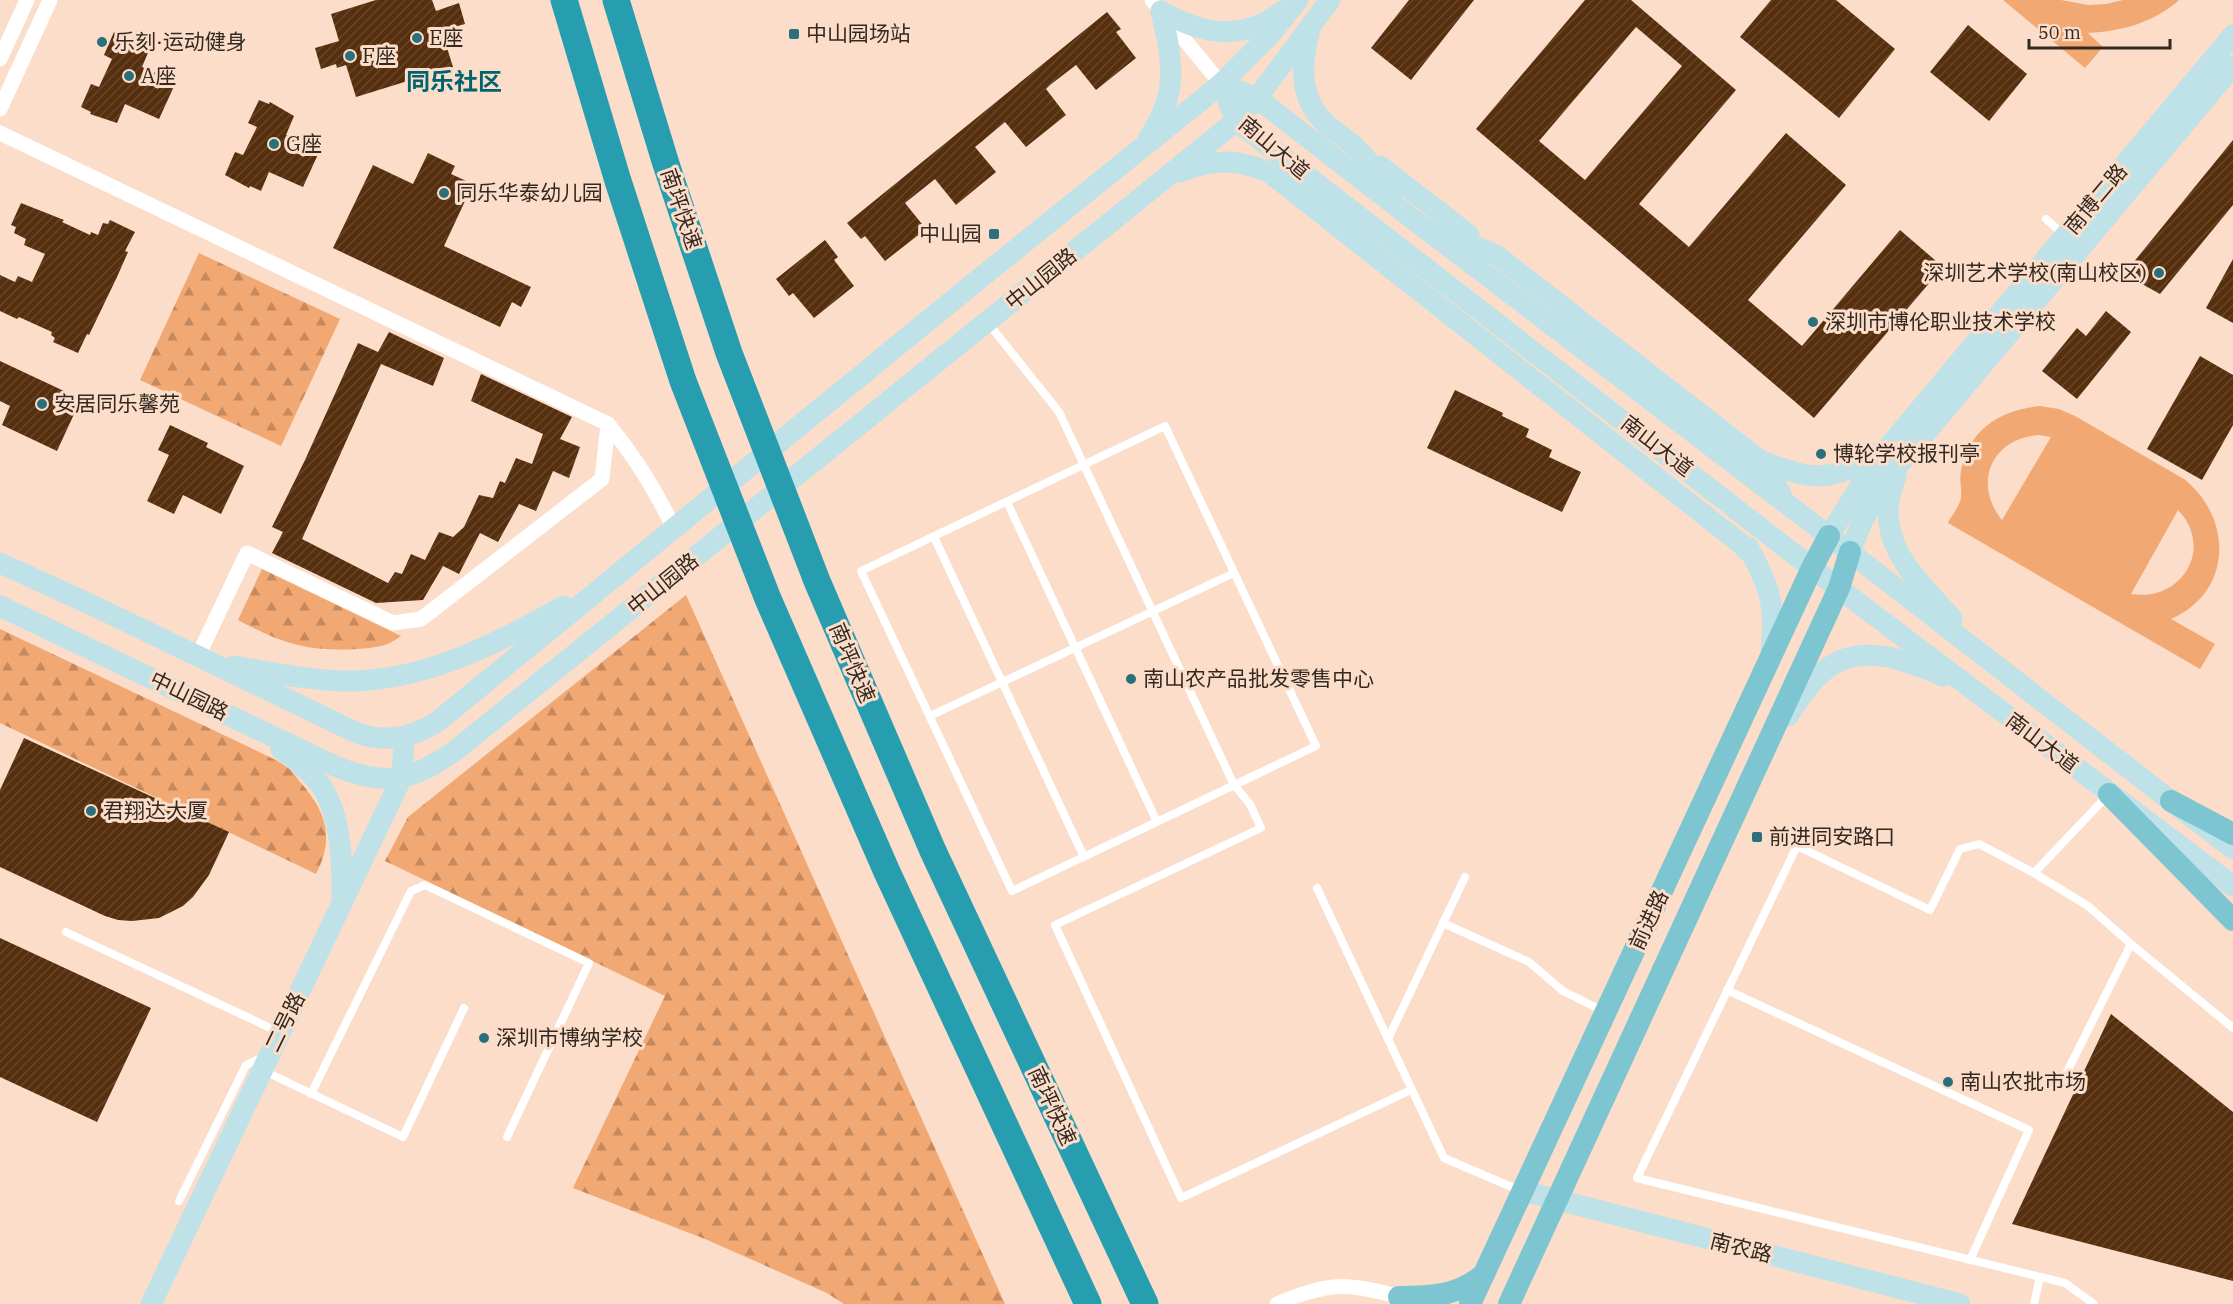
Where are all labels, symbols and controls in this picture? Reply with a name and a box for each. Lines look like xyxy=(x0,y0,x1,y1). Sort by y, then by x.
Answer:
scale bar xyxy=(2029,12,2170,50)
place label: 中山园场站 xyxy=(806,19,911,47)
text: 50 m xyxy=(2038,21,2081,44)
place label: E座 xyxy=(429,23,463,51)
place label: 乐刻·运动健身 xyxy=(114,27,247,55)
marker: 中山园场站 xyxy=(787,27,801,41)
marker: E座 xyxy=(410,31,424,45)
marker: 乐刻·运动健身 xyxy=(95,35,109,49)
place label: F座 xyxy=(362,41,396,69)
marker: F座 xyxy=(343,49,357,63)
place label: A座 xyxy=(141,61,176,89)
district label: 同乐社区 xyxy=(406,65,502,97)
marker: A座 xyxy=(122,69,136,83)
street label: 南山大道 xyxy=(1233,110,1316,185)
place label: G座 xyxy=(286,129,322,157)
marker: G座 xyxy=(267,137,281,151)
street label: 南博二路 xyxy=(2058,157,2133,240)
street label: 南坪快速 xyxy=(655,164,709,253)
place label: 同乐华泰幼儿园 xyxy=(456,178,603,206)
marker: 同乐华泰幼儿园 xyxy=(437,186,451,200)
place label: 中山园 xyxy=(919,219,982,247)
marker: 中山园 xyxy=(987,227,1001,241)
street label: 中山园路 xyxy=(999,241,1082,316)
place label: 深圳艺术学校(南山校区) xyxy=(1923,258,2147,286)
marker: 深圳艺术学校(南山校区) xyxy=(2152,266,2166,280)
place label: 深圳市博伦职业技术学校 xyxy=(1825,307,2056,335)
marker: 深圳市博伦职业技术学校 xyxy=(1806,315,1820,329)
place label: 安居同乐馨苑 xyxy=(54,389,180,417)
marker: 安居同乐馨苑 xyxy=(35,397,49,411)
street label: 南山大道 xyxy=(1616,408,1699,482)
place label: 博轮学校报刊亭 xyxy=(1833,439,1980,467)
marker: 博轮学校报刊亭 xyxy=(1814,447,1828,461)
street label: 中山园路 xyxy=(621,546,704,621)
street label: 南坪快速 xyxy=(824,618,882,707)
street label: 中山园路 xyxy=(146,664,233,726)
place label: 南山农产品批发零售中心 xyxy=(1143,664,1374,692)
marker: 南山农产品批发零售中心 xyxy=(1124,672,1138,686)
street label: 南山大道 xyxy=(2001,706,2085,779)
place label: 君翔达大厦 xyxy=(103,796,208,824)
marker: 君翔达大厦 xyxy=(84,804,98,818)
place label: 前进同安路口 xyxy=(1769,822,1895,850)
marker: 前进同安路口 xyxy=(1750,830,1764,844)
street label: 前进路 xyxy=(1622,885,1674,954)
street label: 二号路 xyxy=(258,987,310,1056)
place label: 深圳市博纳学校 xyxy=(496,1023,643,1051)
marker: 深圳市博纳学校 xyxy=(477,1031,491,1045)
street label: 南坪快速 xyxy=(1022,1062,1083,1150)
place label: 南山农批市场 xyxy=(1960,1067,2086,1095)
marker: 南山农批市场 xyxy=(1941,1075,1955,1089)
street label: 南农路 xyxy=(1707,1226,1775,1268)

